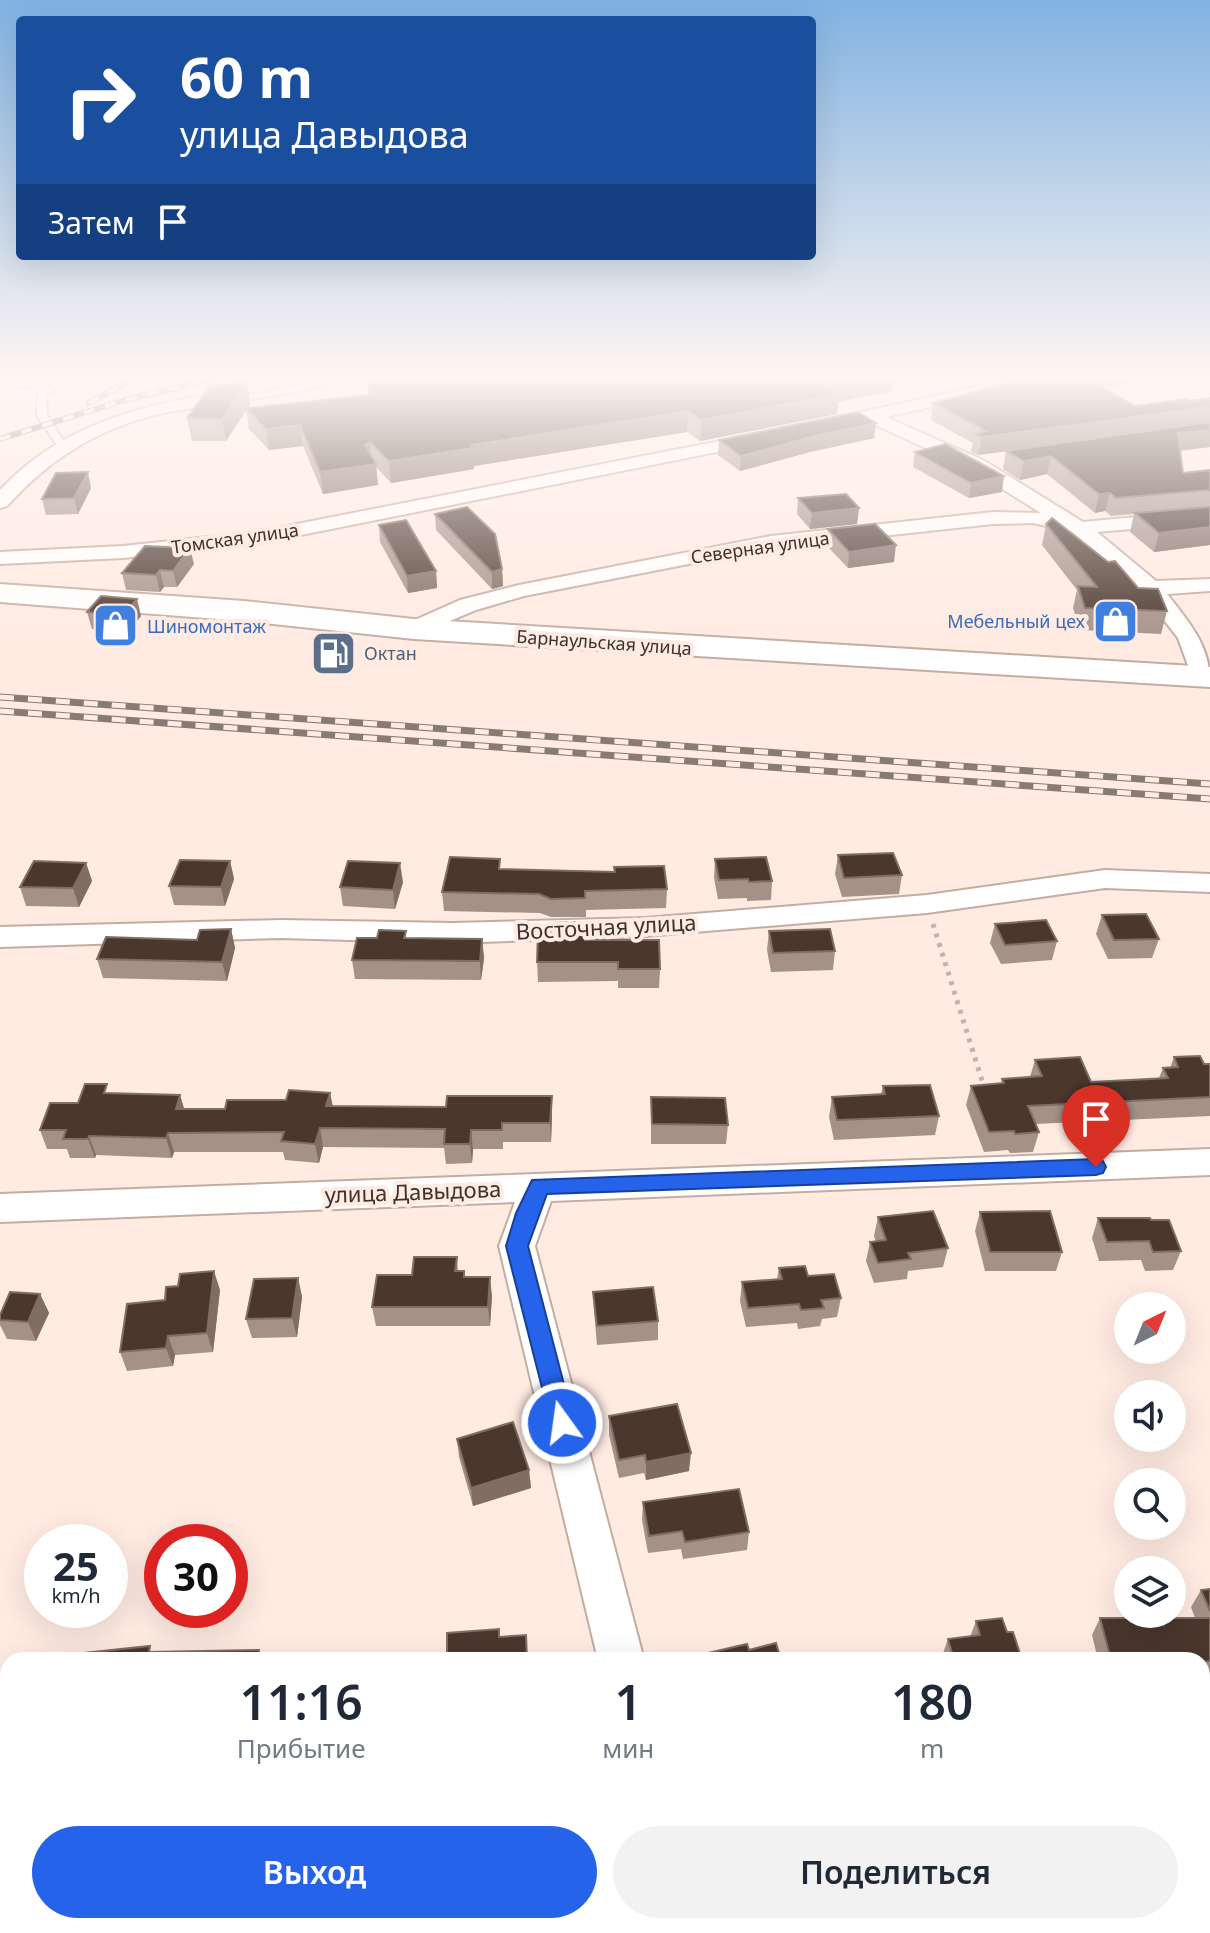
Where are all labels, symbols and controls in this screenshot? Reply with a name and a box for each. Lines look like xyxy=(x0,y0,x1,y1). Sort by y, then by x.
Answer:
text: 60 m xyxy=(180,38,313,114)
icon: right xyxy=(48,48,152,152)
text: улица Давыдова xyxy=(180,110,469,159)
icon: arrive xyxy=(151,200,195,244)
text: Затем xyxy=(48,202,135,243)
street label: Томская улица xyxy=(170,517,300,559)
street label: Северная улица xyxy=(689,525,831,569)
shop icon: Мебельный цех xyxy=(1092,597,1140,645)
shop icon: Шиномонтаж xyxy=(92,602,140,650)
place label: Мебельный цех xyxy=(947,609,1086,633)
place label: Шиномонтаж xyxy=(147,614,266,638)
street label: Барнаульская улица xyxy=(516,624,692,660)
fuel station icon: Октан xyxy=(309,629,357,677)
place label: Октан xyxy=(364,641,417,665)
street label: Восточная улица xyxy=(515,906,697,946)
pin xyxy=(1062,1085,1130,1167)
icon: arrive xyxy=(1074,1097,1118,1141)
street label: улица Давыдова xyxy=(324,1173,502,1209)
north arrow xyxy=(1114,1292,1186,1364)
map controls xyxy=(1114,1292,1186,1628)
button: sound xyxy=(1114,1380,1186,1452)
position arrow xyxy=(520,1381,604,1465)
button: search xyxy=(1114,1468,1186,1540)
speed limit sign: 30 xyxy=(144,1524,248,1628)
text: 25 xyxy=(53,1538,99,1593)
button: layers xyxy=(1114,1556,1186,1628)
text: km/h xyxy=(51,1582,101,1609)
text: 11:16 xyxy=(240,1669,363,1734)
text: 1 xyxy=(614,1669,642,1734)
text: 180 xyxy=(891,1669,973,1734)
text: Прибытие xyxy=(237,1730,366,1766)
text: мин xyxy=(602,1730,654,1766)
text: m xyxy=(920,1730,944,1766)
button: Выход xyxy=(32,1826,597,1918)
button: Поделиться xyxy=(613,1826,1178,1918)

